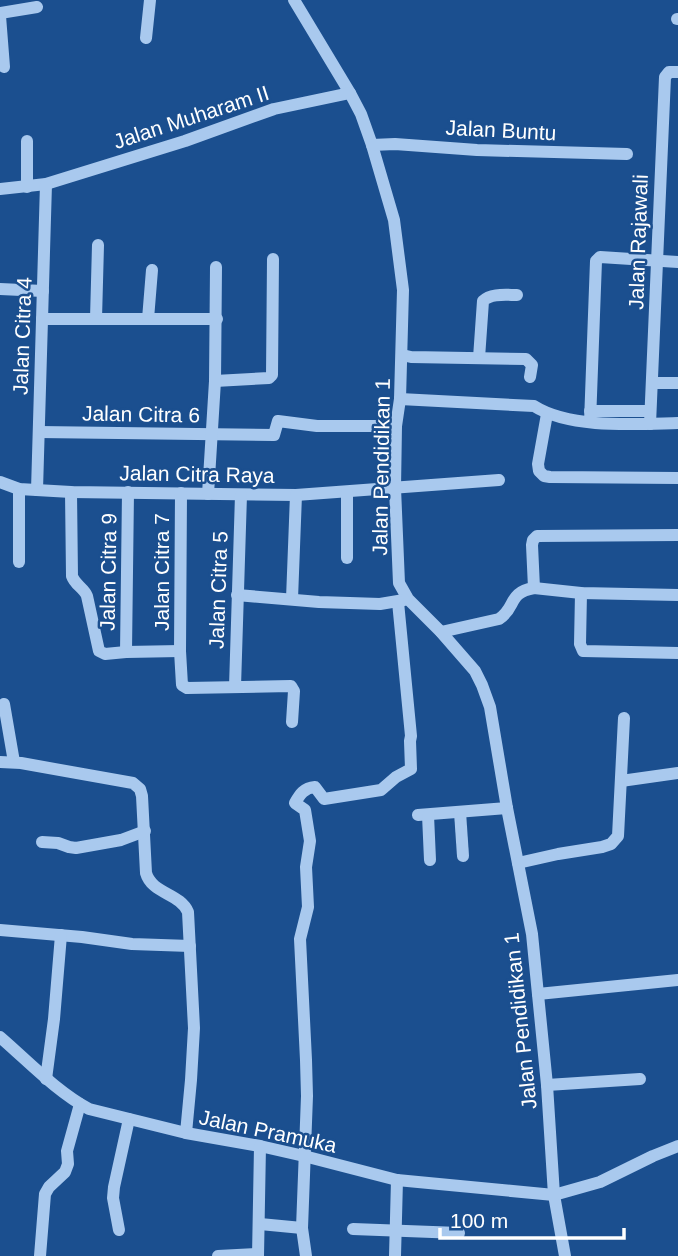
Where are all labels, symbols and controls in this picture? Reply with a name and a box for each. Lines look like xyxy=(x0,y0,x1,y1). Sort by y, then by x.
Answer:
street label: Jalan Muharam II xyxy=(110,81,272,153)
street label: Jalan Buntu xyxy=(445,116,557,144)
street label: Jalan Rajawali xyxy=(624,174,652,310)
street label: Jalan Citra 4 xyxy=(8,276,36,395)
street label: Jalan Pendidikan 1 xyxy=(368,378,394,556)
street label: Jalan Citra 6 xyxy=(82,401,200,427)
street label: Jalan Citra Raya xyxy=(119,461,275,487)
street label: Jalan Citra 9 xyxy=(95,513,121,631)
street label: Jalan Citra 7 xyxy=(150,513,173,631)
street label: Jalan Citra 5 xyxy=(204,531,232,649)
street label: Jalan Pendidikan 1 xyxy=(499,932,541,1110)
street label: Jalan Pramuka xyxy=(197,1105,339,1157)
scale bar xyxy=(440,1196,624,1240)
text: 100 m xyxy=(450,1209,508,1232)

